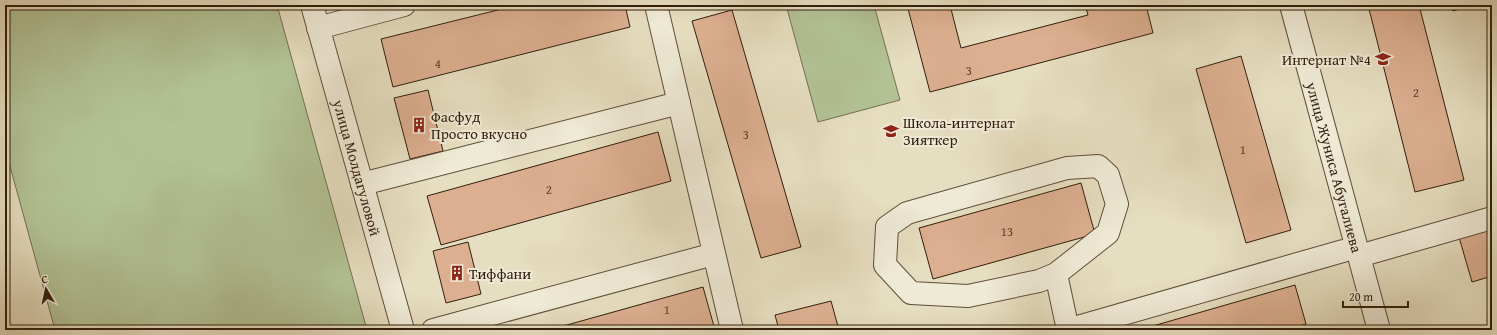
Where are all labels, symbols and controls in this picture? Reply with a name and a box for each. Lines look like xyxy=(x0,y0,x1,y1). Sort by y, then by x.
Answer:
place label: Интернат №4 xyxy=(1282,49,1371,70)
school or university icon: Интернат №4 xyxy=(1374,50,1392,68)
house number: 4 xyxy=(435,54,441,73)
house number: 3 xyxy=(966,61,972,80)
street label: улица Жуниса Абугалиева xyxy=(1301,78,1368,256)
house number: 2 xyxy=(1413,83,1419,102)
street label: улица Молдагуловой xyxy=(328,96,387,238)
place label: Фасфуд Просто вкусно xyxy=(431,106,527,144)
place label: Школа-интернат Зияткер xyxy=(903,112,1015,150)
building icon: Фасфуд Просто вкусно xyxy=(410,116,428,134)
school or university icon: Школа-интернат Зияткер xyxy=(882,122,900,140)
house number: 3 xyxy=(743,125,749,144)
house number: 1 xyxy=(1240,140,1246,159)
house number: 2 xyxy=(546,180,552,199)
house number: 13 xyxy=(1001,222,1013,241)
place label: Тиффани xyxy=(469,263,531,284)
building icon: Тиффани xyxy=(448,264,466,282)
north arrow xyxy=(26,269,66,309)
text: С xyxy=(40,271,49,288)
scale bar xyxy=(1343,283,1408,309)
text: 20 m xyxy=(1349,288,1373,305)
house number: 1 xyxy=(664,300,670,319)

